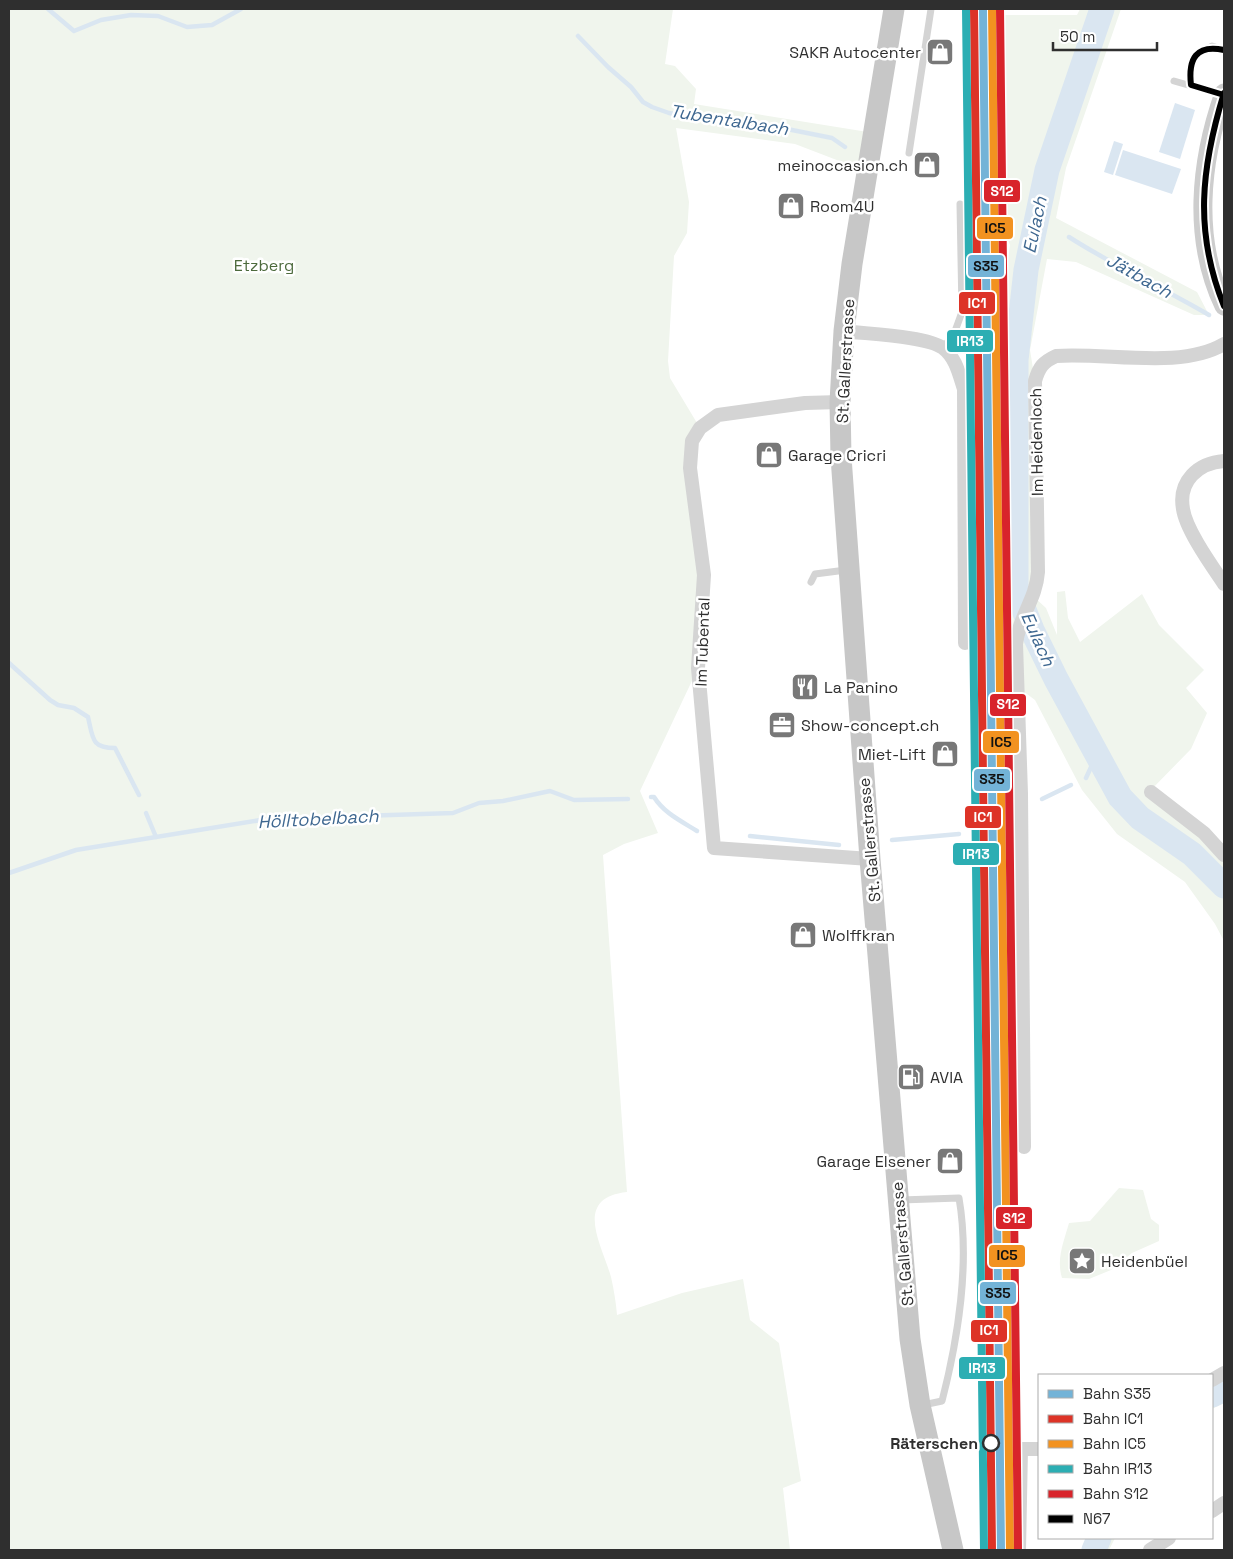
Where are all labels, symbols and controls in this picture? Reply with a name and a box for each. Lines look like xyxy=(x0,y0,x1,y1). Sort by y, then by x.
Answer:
scale bar xyxy=(1053,20,1157,52)
text: 50 m xyxy=(1060,27,1095,46)
shop icon: SAKR Autocenter xyxy=(925,37,955,67)
place label: SAKR Autocenter xyxy=(789,42,921,63)
water label: Tubentalbach xyxy=(668,99,791,140)
shop icon: meinoccasion.ch xyxy=(912,150,942,180)
place label: meinoccasion.ch xyxy=(778,155,908,176)
line badge: S12 xyxy=(983,179,1021,203)
text: S12 xyxy=(990,182,1014,200)
shop icon: Room4U xyxy=(776,191,806,221)
water label: Eulach xyxy=(1017,193,1052,255)
place label: Room4U xyxy=(810,196,874,217)
line badge: IC5 xyxy=(976,216,1014,240)
text: IC5 xyxy=(984,219,1006,237)
water label: Jätbach xyxy=(1102,248,1177,303)
line badge: S35 xyxy=(967,254,1005,278)
park label: Etzberg xyxy=(234,255,294,276)
text: S35 xyxy=(973,257,999,275)
line badge: IC1 xyxy=(958,291,996,315)
text: IC1 xyxy=(967,294,987,312)
street label: St. Gallerstrasse xyxy=(832,298,859,424)
line badge: IR13 xyxy=(946,329,994,353)
text: IR13 xyxy=(956,332,984,350)
street label: Im Heidenloch xyxy=(1025,388,1048,496)
shop icon: Garage Cricri xyxy=(754,440,784,470)
place label: Garage Cricri xyxy=(788,445,886,466)
street label: Im Tubental xyxy=(690,597,715,687)
water label: Eulach xyxy=(1016,608,1061,671)
restaurant icon: La Panino xyxy=(790,672,820,702)
place label: La Panino xyxy=(824,677,898,698)
line badge: S12 xyxy=(989,693,1027,717)
text: S12 xyxy=(996,695,1020,713)
office icon: Show-concept.ch xyxy=(767,710,797,740)
place label: Show-concept.ch xyxy=(801,715,939,736)
line badge: IC5 xyxy=(982,730,1020,754)
text: IC5 xyxy=(990,733,1012,751)
shop icon: Miet-Lift xyxy=(930,739,960,769)
place label: Miet-Lift xyxy=(858,744,926,765)
line badge: S35 xyxy=(973,768,1011,792)
text: S35 xyxy=(979,770,1005,788)
street label: St. Gallerstrasse xyxy=(854,777,885,903)
water label: Hölltobelbach xyxy=(257,804,380,833)
line badge: IC1 xyxy=(964,805,1002,829)
text: IC1 xyxy=(973,808,993,826)
line badge: IR13 xyxy=(952,842,1000,866)
text: IR13 xyxy=(962,845,990,863)
shop icon: Wolffkran xyxy=(788,920,818,950)
place label: Wolffkran xyxy=(822,925,895,946)
fuel station icon: AVIA xyxy=(896,1062,926,1092)
place label: AVIA xyxy=(930,1067,963,1088)
shop icon: Garage Elsener xyxy=(935,1146,965,1176)
place label: Garage Elsener xyxy=(816,1151,931,1172)
street label: St. Gallerstrasse xyxy=(887,1181,918,1307)
line badge: S12 xyxy=(995,1206,1033,1230)
text: S12 xyxy=(1002,1209,1026,1227)
line badge: IC5 xyxy=(988,1244,1026,1268)
text: IC5 xyxy=(996,1246,1018,1264)
place icon: Heidenbüel xyxy=(1067,1246,1097,1276)
place label: Heidenbüel xyxy=(1101,1251,1188,1272)
line badge: S35 xyxy=(979,1281,1017,1305)
text: S35 xyxy=(985,1284,1011,1302)
line badge: IC1 xyxy=(970,1319,1008,1343)
text: IC1 xyxy=(979,1321,999,1339)
line badge: IR13 xyxy=(958,1356,1006,1380)
text: IR13 xyxy=(968,1359,996,1377)
legend xyxy=(1038,1374,1213,1539)
text: Bahn S35 xyxy=(1083,1384,1151,1403)
text: Bahn IC1 xyxy=(1083,1409,1143,1428)
place label: Räterschen xyxy=(890,1433,978,1454)
marker: Räterschen xyxy=(982,1434,1000,1452)
text: Bahn IC5 xyxy=(1083,1434,1146,1453)
text: Bahn IR13 xyxy=(1083,1459,1152,1478)
text: Bahn S12 xyxy=(1083,1484,1148,1503)
text: N67 xyxy=(1083,1509,1110,1528)

